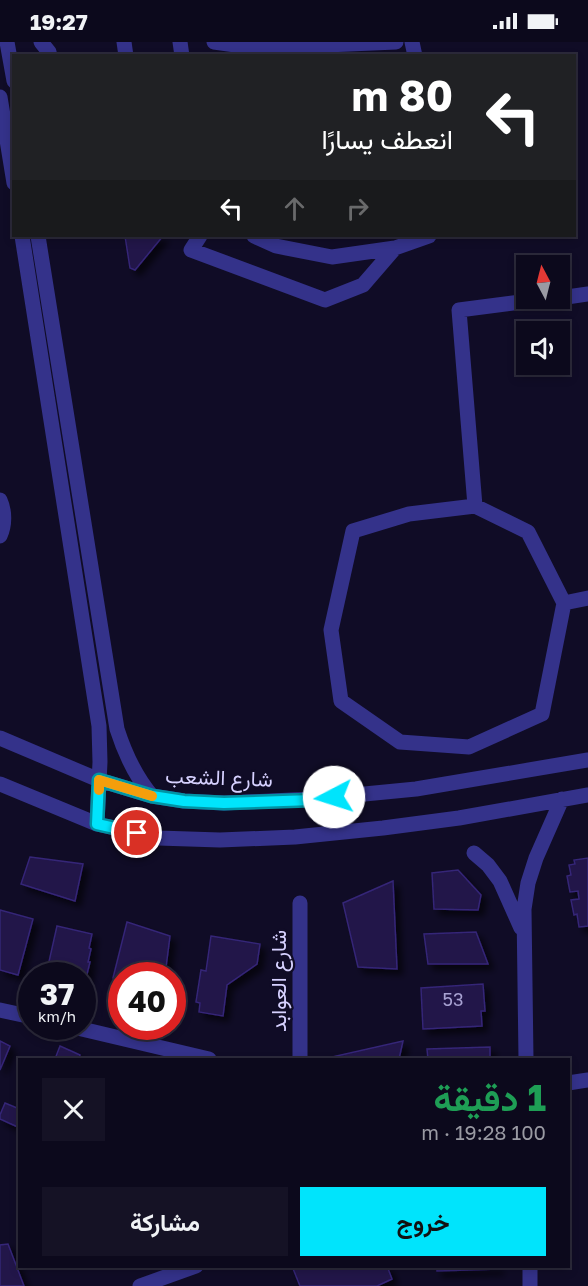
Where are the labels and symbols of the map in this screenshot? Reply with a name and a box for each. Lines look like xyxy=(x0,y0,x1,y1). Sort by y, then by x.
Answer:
north arrow xyxy=(516,255,570,309)
street label: شارع الشعب xyxy=(165,762,273,794)
position arrow xyxy=(302,765,366,829)
pin xyxy=(111,807,162,858)
street label: شارع العوابد xyxy=(265,930,293,1032)
speed limit sign: 40 xyxy=(108,962,186,1040)
house number: 53 xyxy=(443,988,463,1010)

